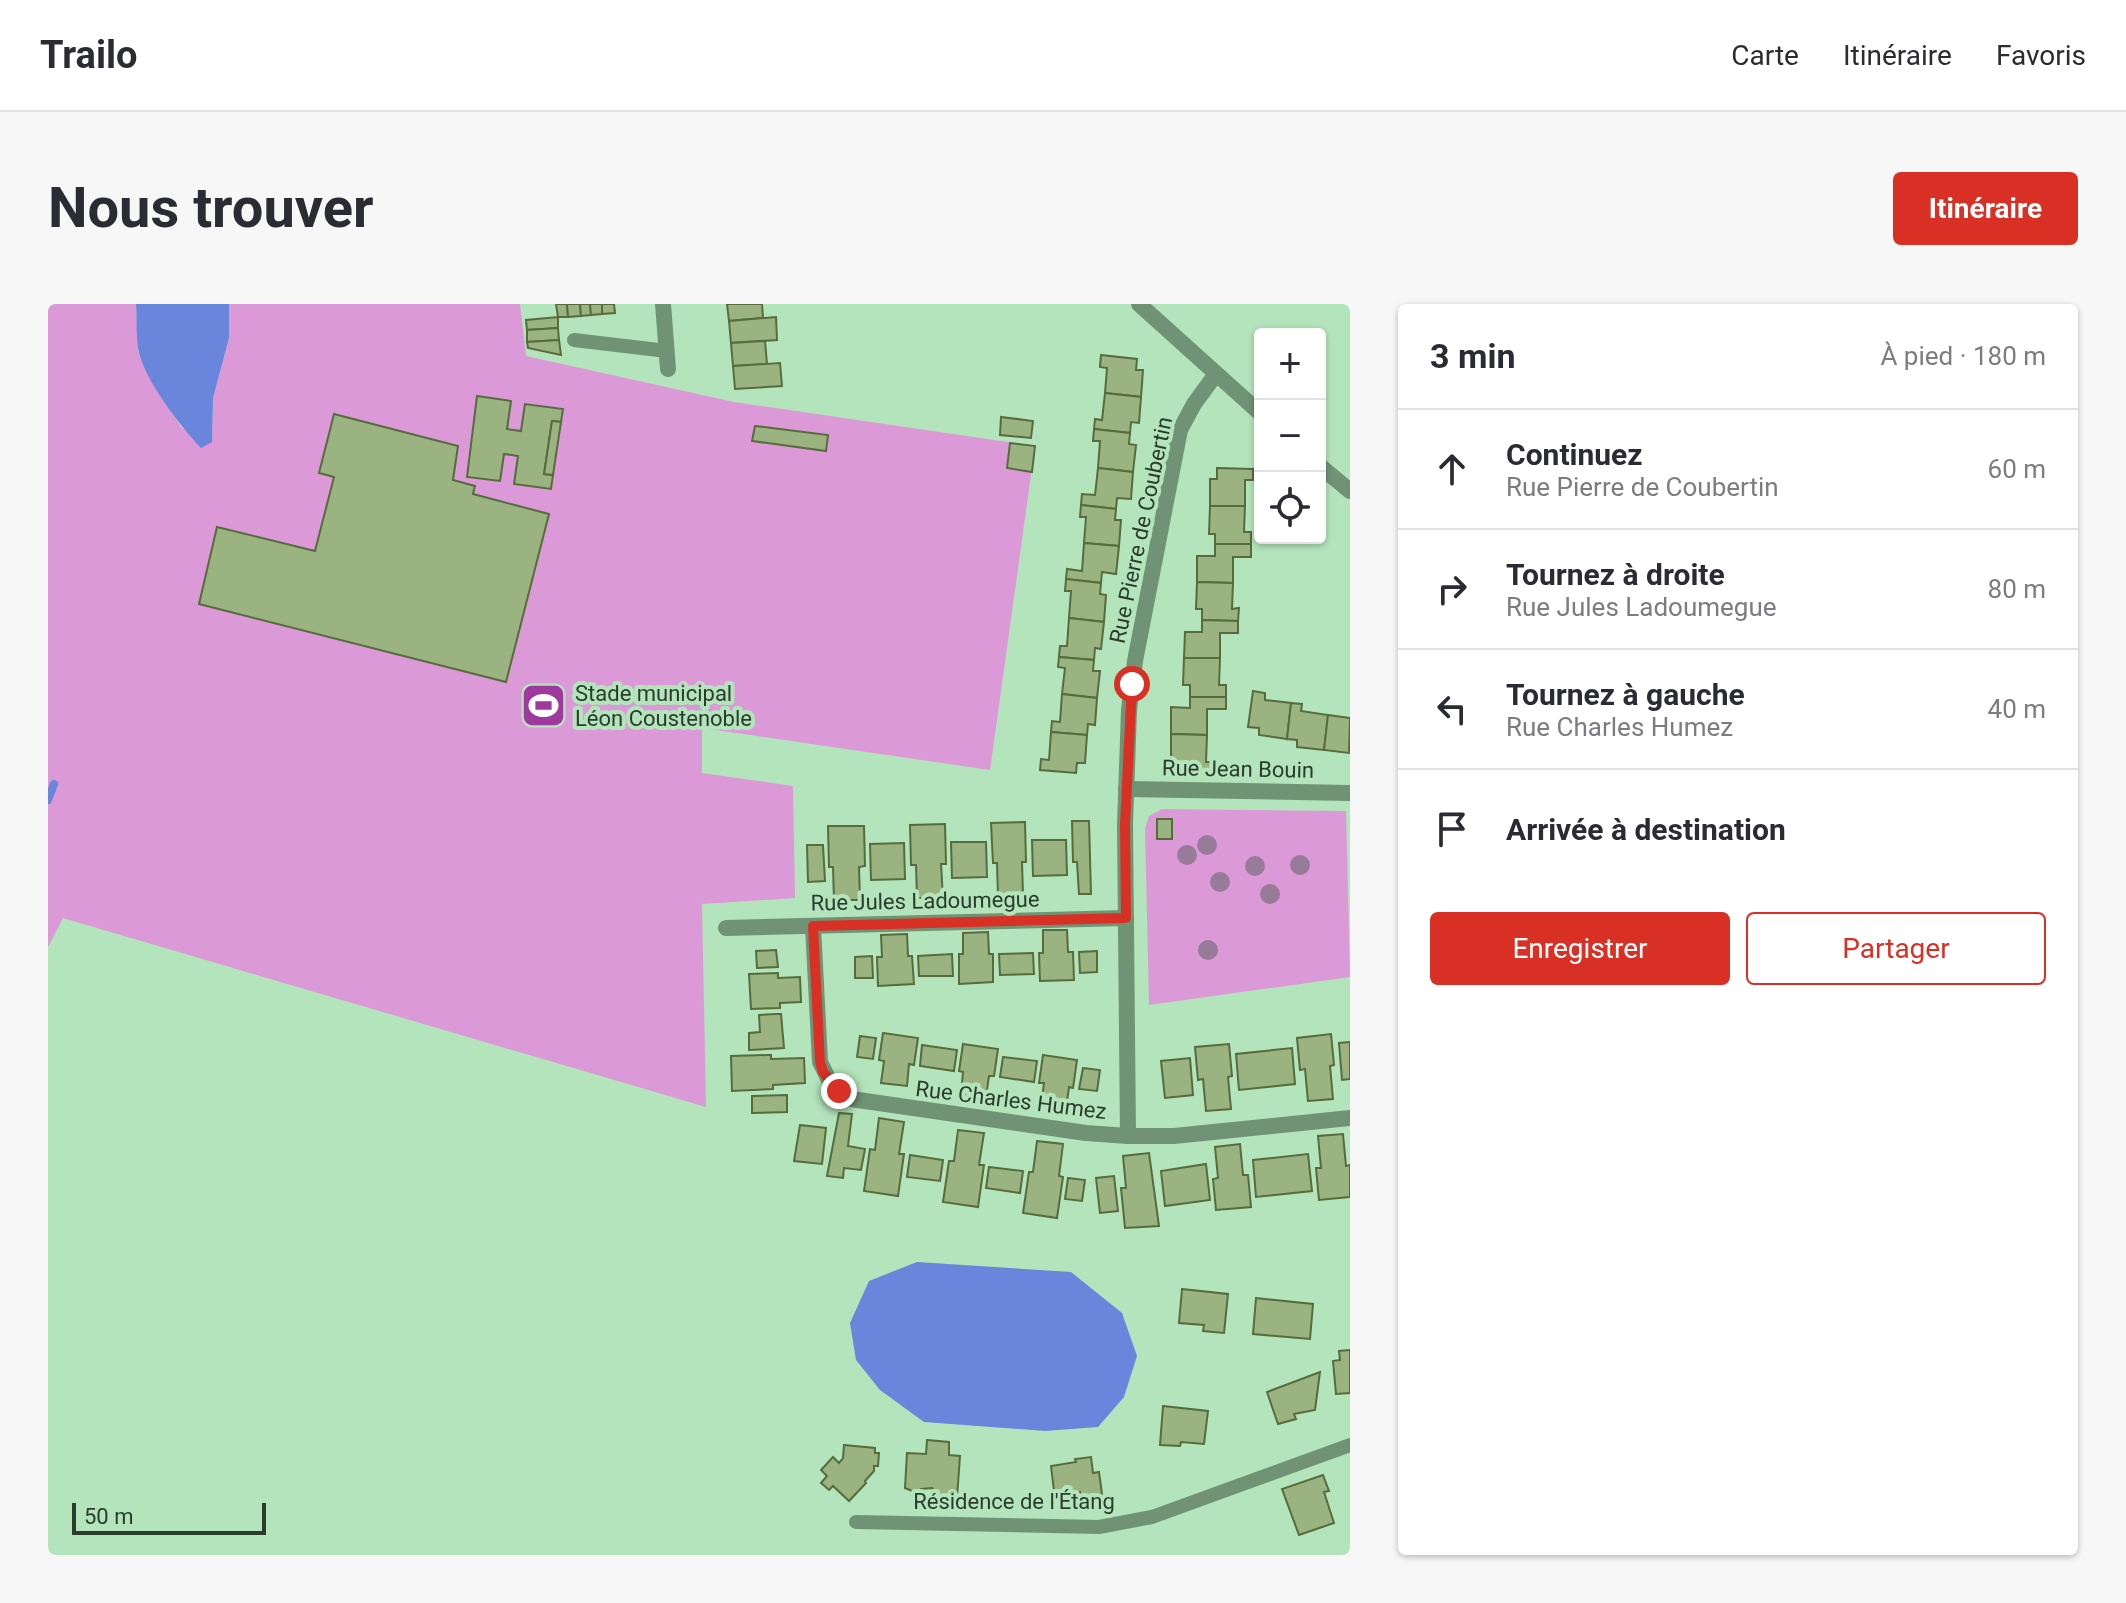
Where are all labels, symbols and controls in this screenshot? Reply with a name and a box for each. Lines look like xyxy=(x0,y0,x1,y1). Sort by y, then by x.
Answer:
text: Trailo xyxy=(40,33,137,77)
text: Carte xyxy=(1731,39,1799,72)
text: Itinéraire xyxy=(1843,39,1952,72)
text: Favoris xyxy=(1996,39,2086,72)
button: Itinéraire xyxy=(1893,172,2078,245)
text: Nous trouver xyxy=(48,175,374,241)
map controls xyxy=(1254,328,1326,544)
button: + xyxy=(1254,328,1326,400)
text: 3 min xyxy=(1430,336,1515,376)
text: À pied · 180 m xyxy=(1880,341,2046,371)
button: − xyxy=(1254,400,1326,472)
street label: Rue Pierre de Coubertin xyxy=(1105,415,1177,645)
text: Continuez xyxy=(1506,437,1643,472)
icon: ahead xyxy=(1430,447,1474,491)
text: 60 m xyxy=(1988,454,2046,484)
button: locate xyxy=(1254,472,1326,544)
text: Rue Pierre de Coubertin xyxy=(1506,472,1779,502)
text: Tournez à droite xyxy=(1506,557,1725,592)
icon: right xyxy=(1430,567,1474,611)
text: 80 m xyxy=(1988,574,2046,604)
text: Rue Jules Ladoumegue xyxy=(1506,592,1777,622)
route start xyxy=(1114,666,1150,702)
text: Tournez à gauche xyxy=(1506,677,1745,712)
place label: Stade municipal Léon Coustenoble xyxy=(575,681,752,731)
sports icon: Stade municipal Léon Coustenoble xyxy=(520,682,568,730)
icon: left xyxy=(1430,687,1474,731)
text: 40 m xyxy=(1988,694,2046,724)
text: Rue Charles Humez xyxy=(1506,712,1733,742)
street label: Rue Jean Bouin xyxy=(1162,755,1314,783)
icon: arrive xyxy=(1430,807,1474,851)
text: Arrivée à destination xyxy=(1506,812,1786,847)
street label: Rue Jules Ladoumegue xyxy=(810,887,1040,915)
button: Enregistrer xyxy=(1430,912,1730,985)
button: Partager xyxy=(1746,912,2046,985)
route end xyxy=(821,1073,857,1109)
street label: Rue Charles Humez xyxy=(914,1076,1108,1124)
street label: Résidence de l'Étang xyxy=(913,1489,1115,1514)
scale bar xyxy=(72,1499,266,1535)
text: 50 m xyxy=(84,1504,133,1529)

